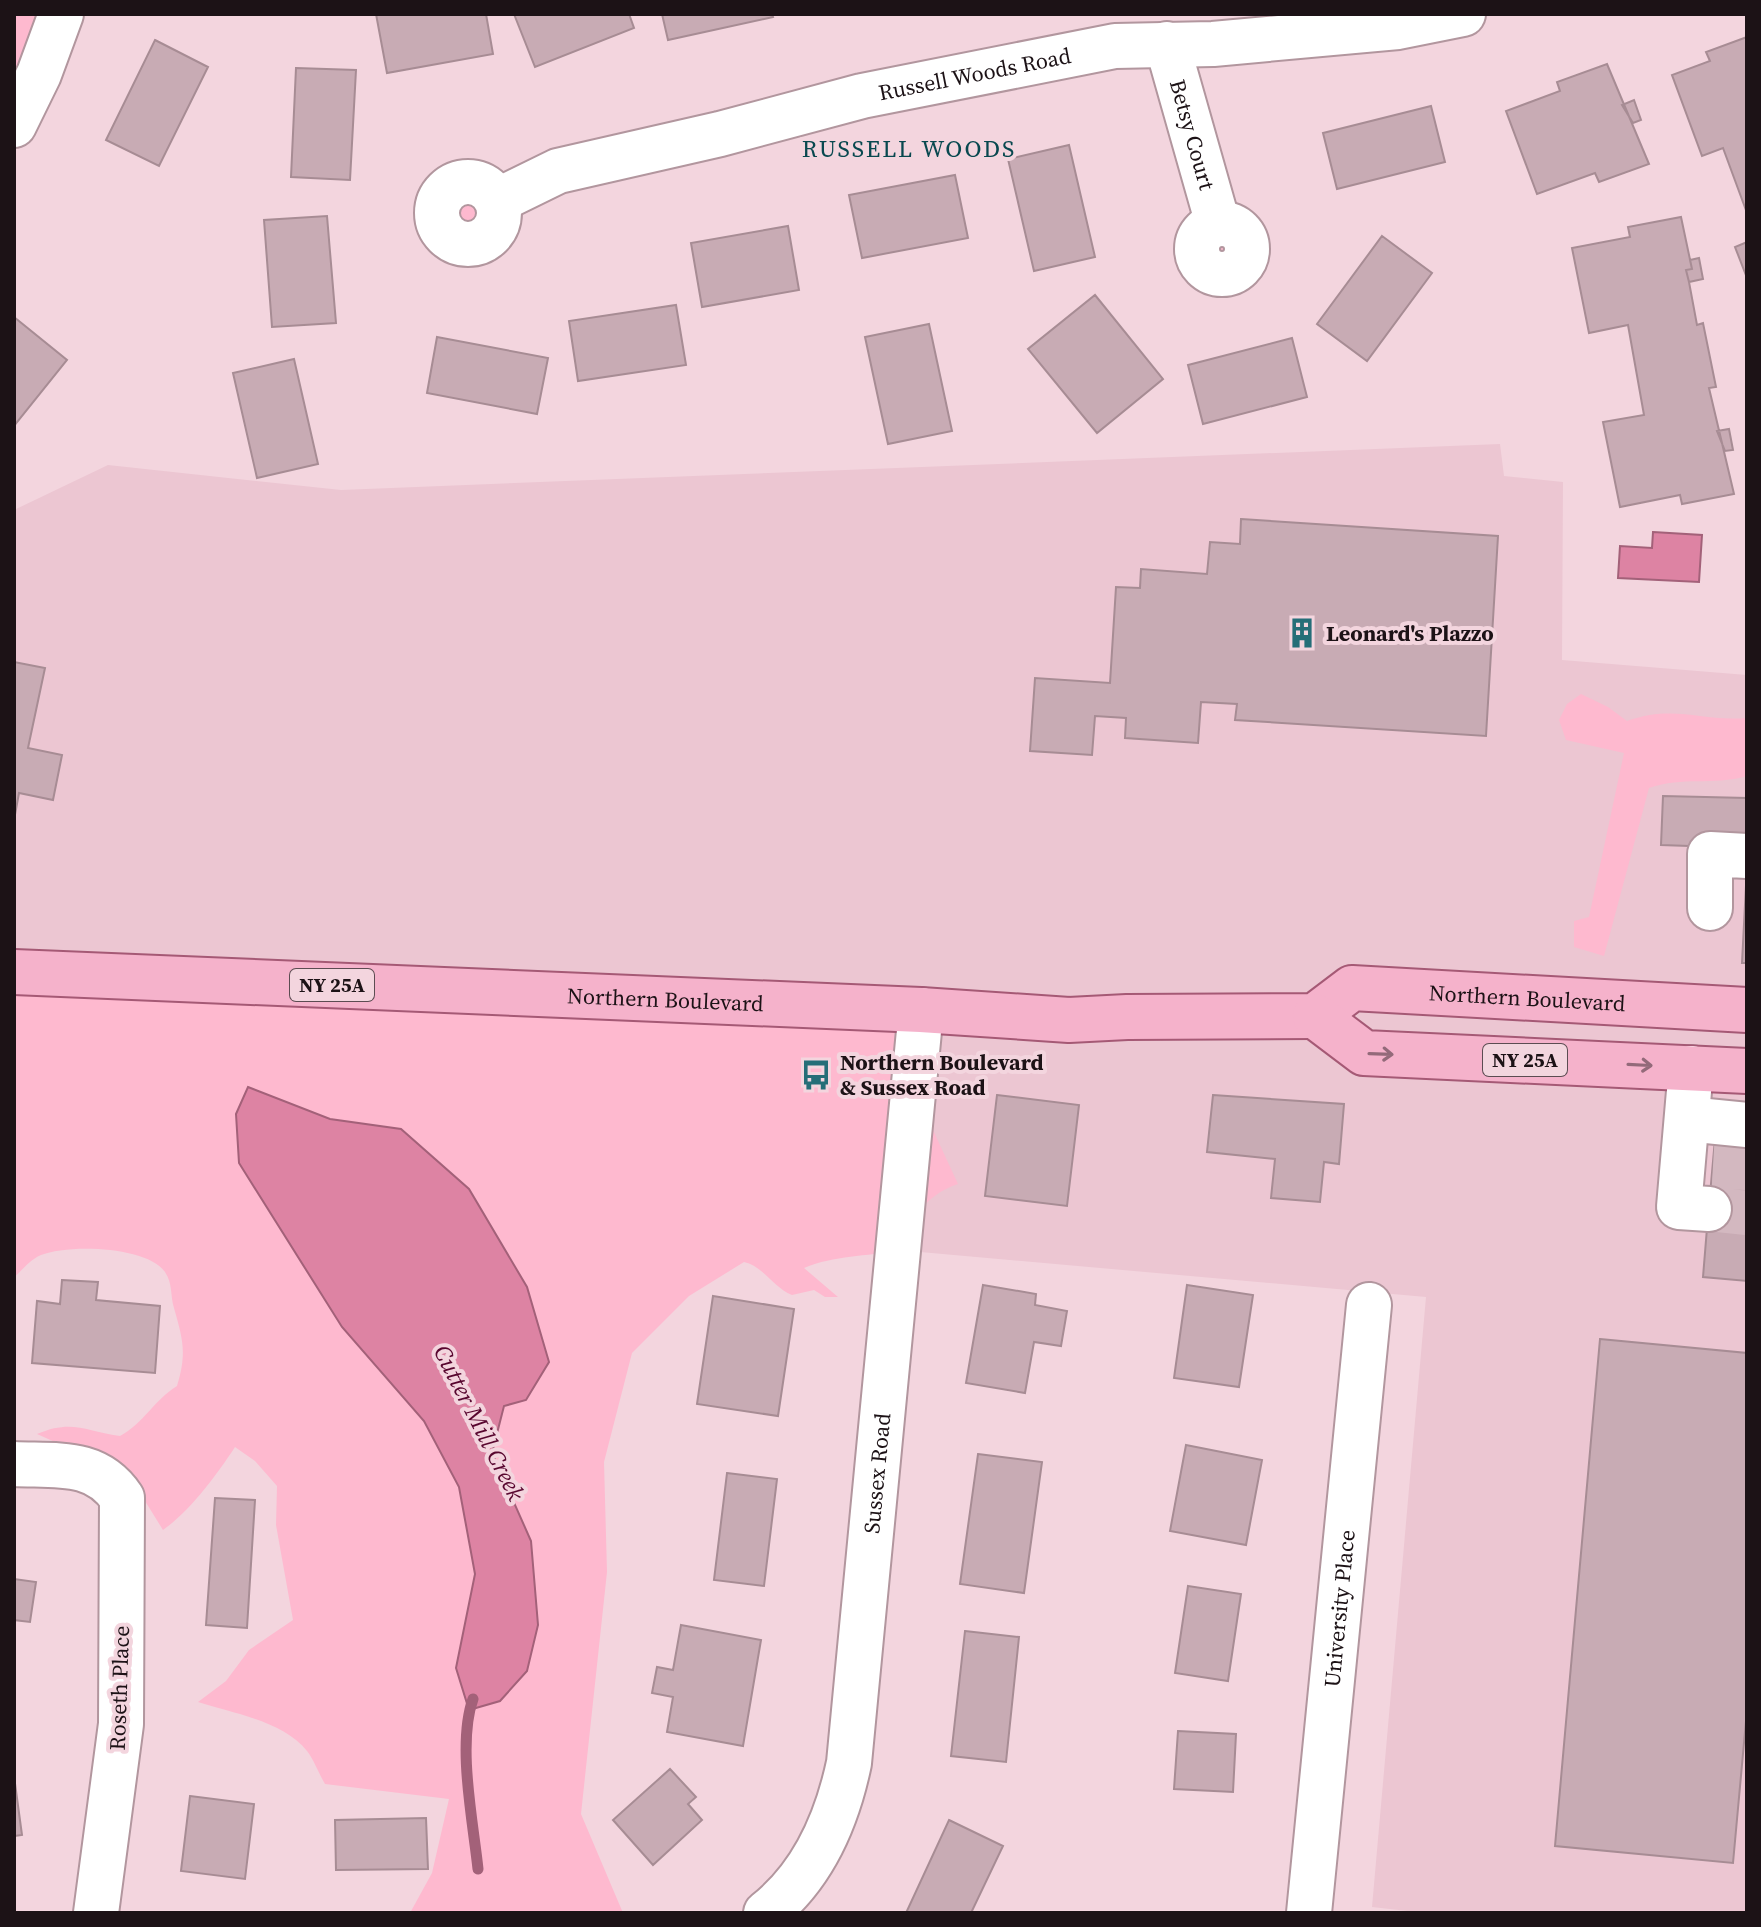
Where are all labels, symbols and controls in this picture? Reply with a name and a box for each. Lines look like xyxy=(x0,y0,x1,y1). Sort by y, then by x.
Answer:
street label: Russell Woods Road xyxy=(876,40,1074,107)
street label: Betsy Court xyxy=(1163,76,1223,194)
district label: RUSSELL WOODS xyxy=(802,132,1016,165)
building icon: Leonard's Plazzo xyxy=(1285,616,1319,650)
place label: Leonard's Plazzo xyxy=(1326,618,1494,648)
road number: NY 25A xyxy=(290,969,374,1001)
street label: Northern Boulevard xyxy=(1428,977,1627,1018)
street label: Northern Boulevard xyxy=(567,980,765,1018)
road number: NY 25A xyxy=(1483,1044,1567,1076)
place label: Northern Boulevard & Sussex Road xyxy=(840,1047,1044,1102)
one-way arrow xyxy=(1367,1047,1394,1062)
bus stop icon: Northern Boulevard & Sussex Road xyxy=(799,1058,833,1092)
one-way arrow xyxy=(1626,1058,1653,1073)
water label: Cutter Mill Creek xyxy=(426,1339,533,1507)
street label: Sussex Road xyxy=(856,1411,897,1535)
street label: University Place xyxy=(1316,1528,1362,1689)
street label: Roseth Place xyxy=(102,1625,136,1751)

